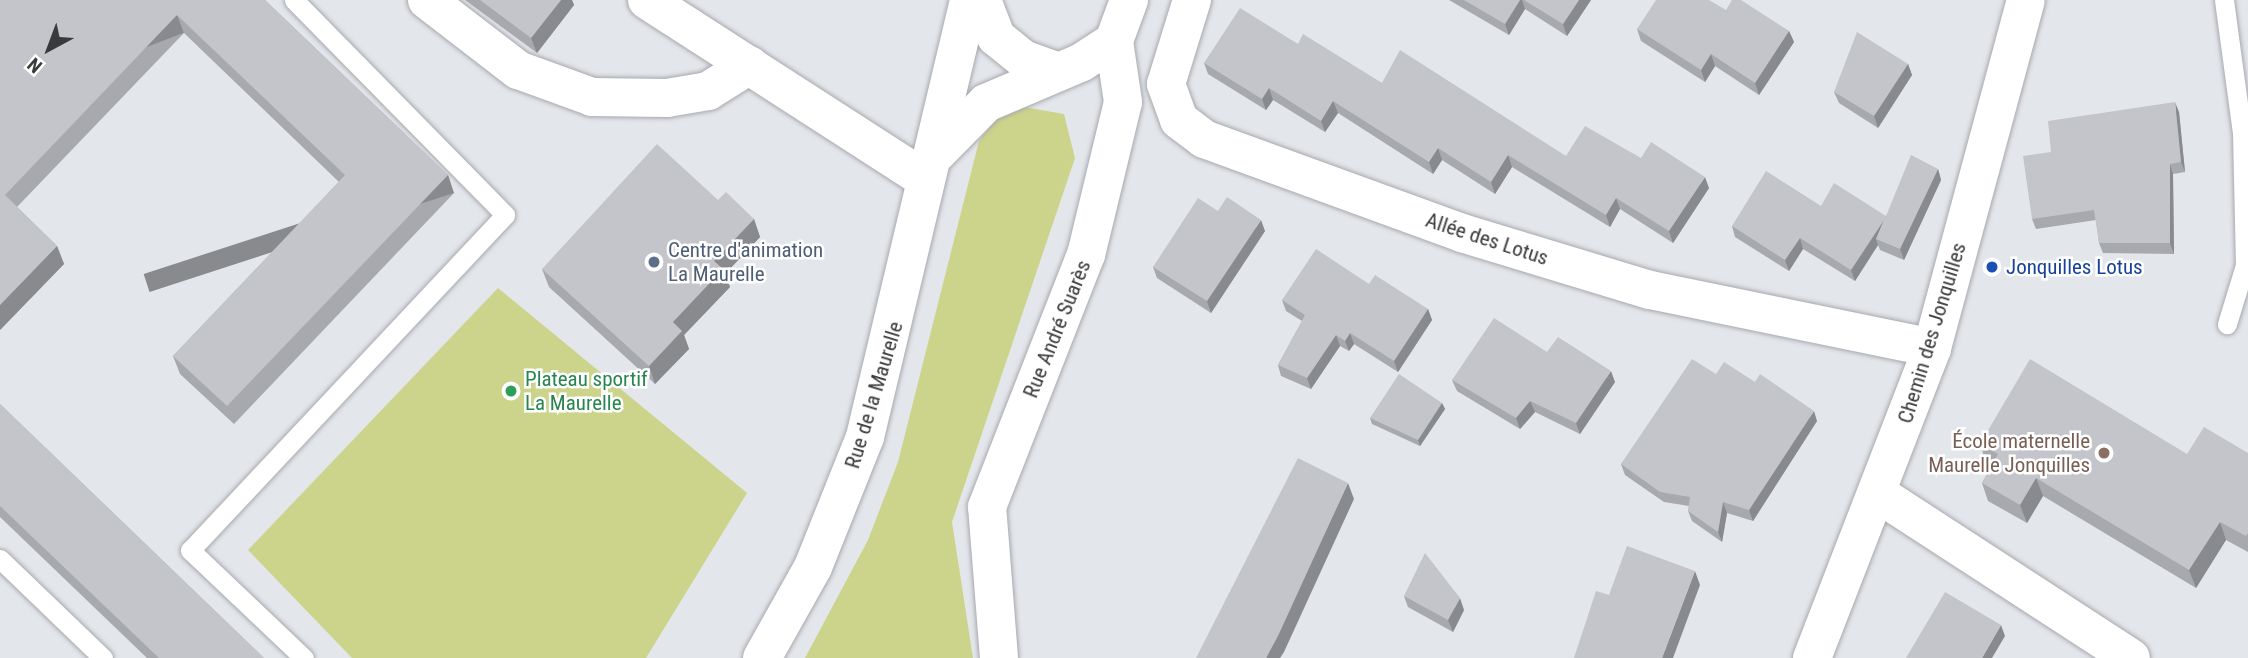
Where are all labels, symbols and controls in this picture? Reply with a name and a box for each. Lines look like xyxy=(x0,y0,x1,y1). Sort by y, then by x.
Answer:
north arrow xyxy=(14,14,84,84)
text: N xyxy=(23,53,47,78)
street label: Allée des Lotus xyxy=(1423,207,1551,271)
place label: Centre d'animation La Maurelle xyxy=(668,237,823,287)
street label: Chemin des Jonquilles xyxy=(1893,240,1971,426)
marker: Centre d'animation La Maurelle xyxy=(646,254,662,270)
place label: Jonquilles Lotus xyxy=(2006,254,2143,280)
street label: Rue André Suarès xyxy=(1018,256,1096,402)
marker: Jonquilles Lotus xyxy=(1984,259,2000,275)
street label: Rue de la Maurelle xyxy=(840,318,908,472)
place label: Plateau sportif La Maurelle xyxy=(525,366,648,416)
marker: Plateau sportif La Maurelle xyxy=(503,383,519,399)
place label: École maternelle Maurelle Jonquilles xyxy=(1928,428,2090,478)
marker: École maternelle Maurelle Jonquilles xyxy=(2096,445,2112,461)

